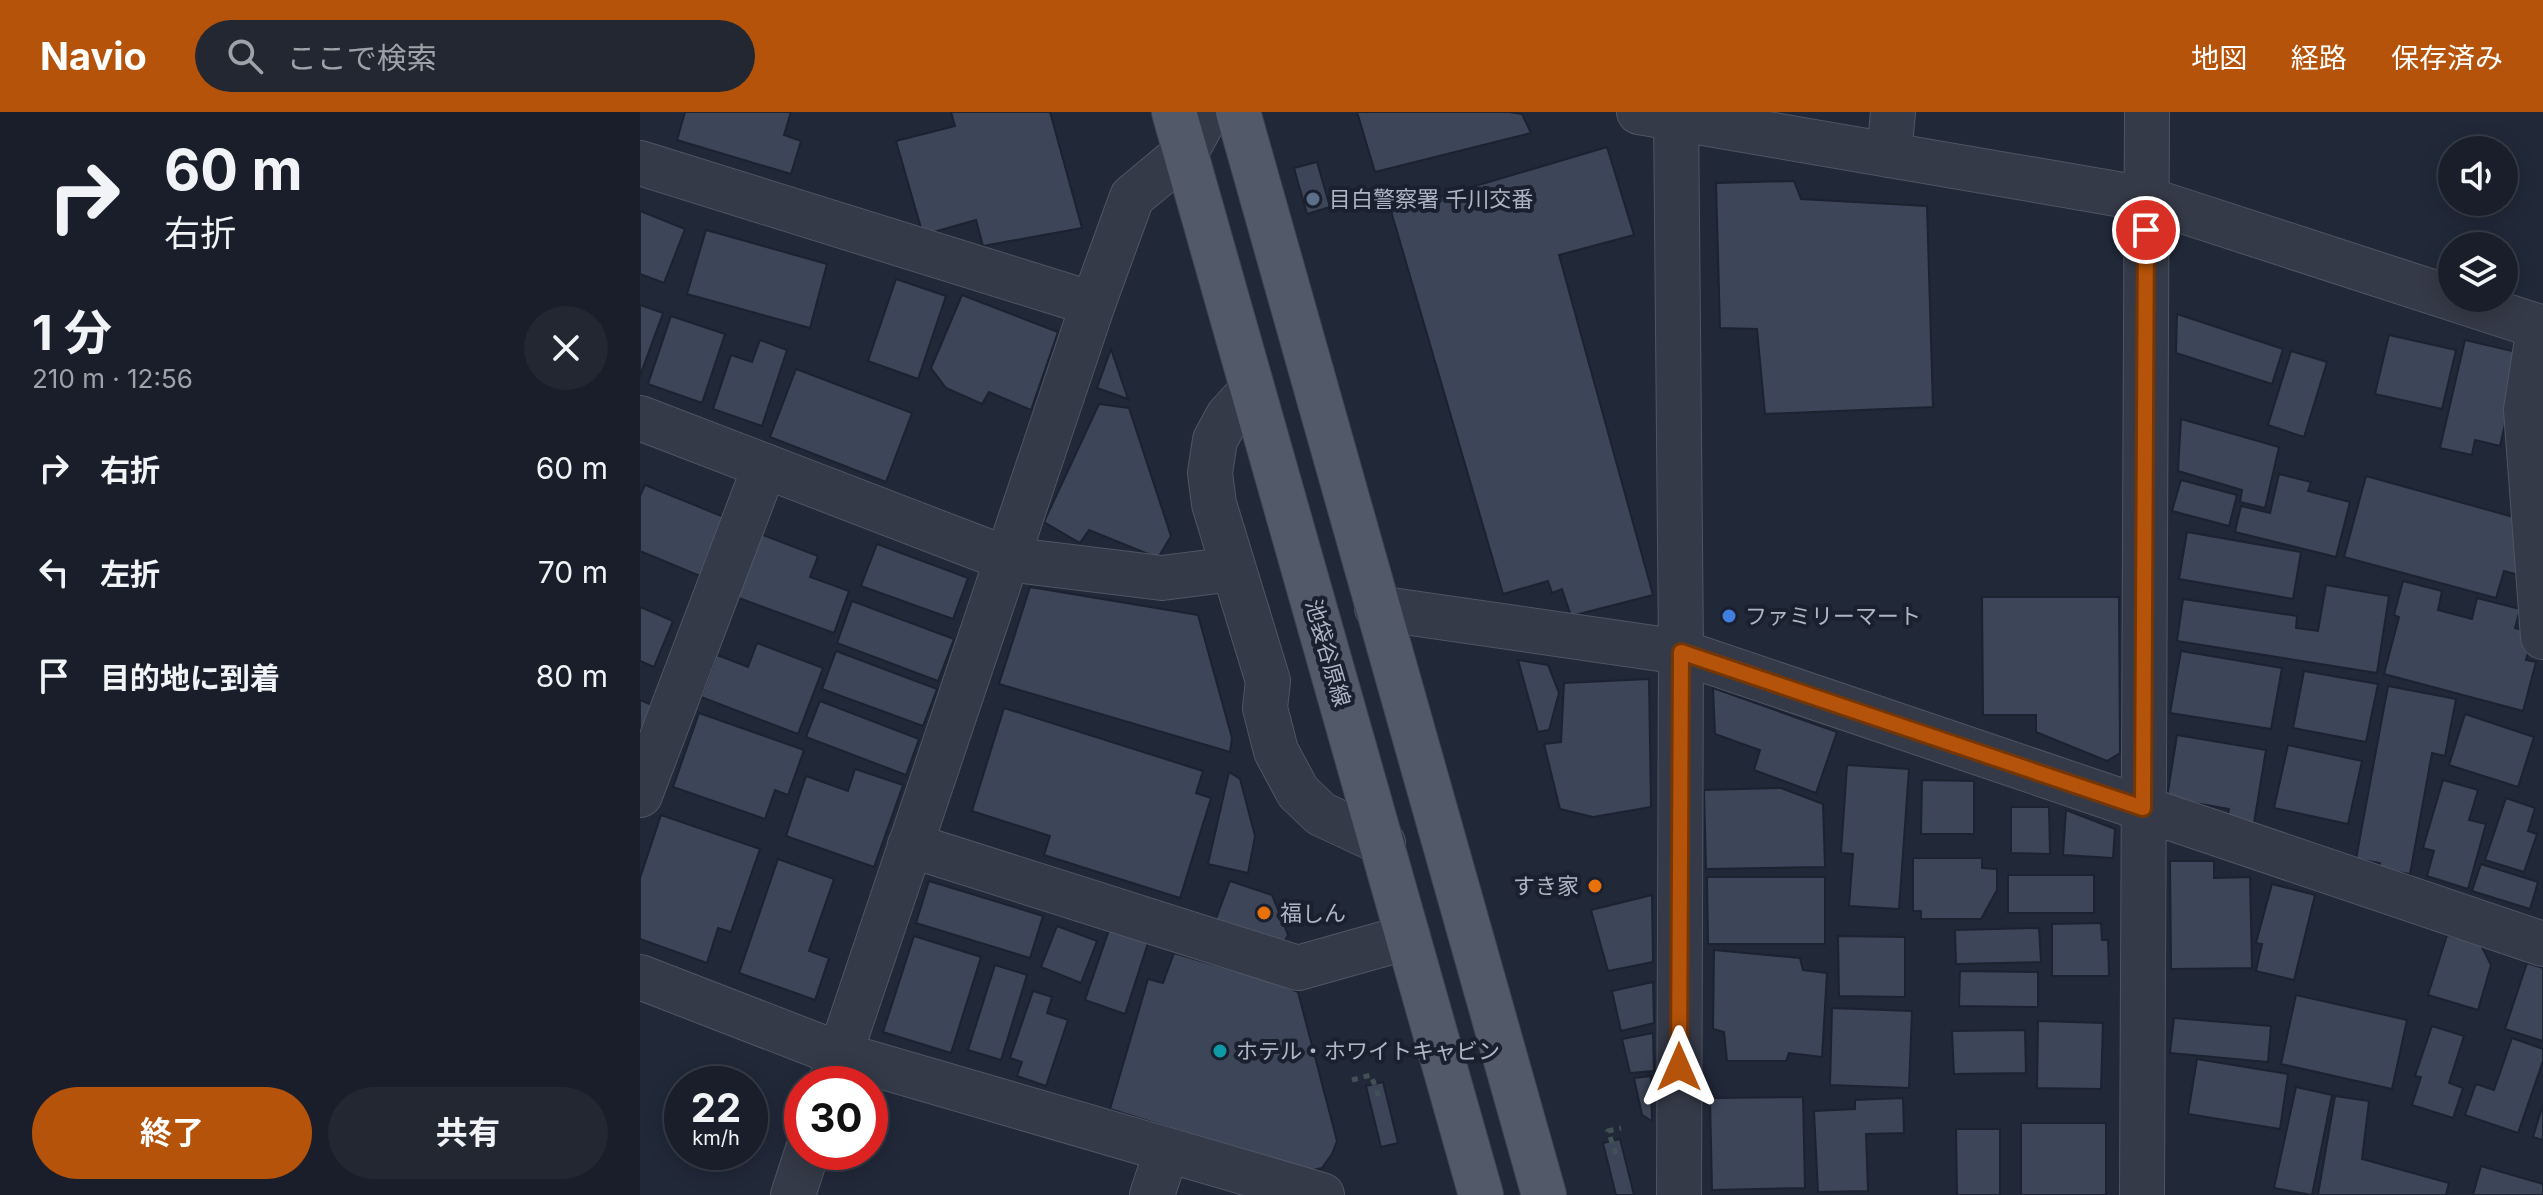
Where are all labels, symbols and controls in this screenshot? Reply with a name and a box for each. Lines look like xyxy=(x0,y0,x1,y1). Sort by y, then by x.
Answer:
search box xyxy=(195,20,755,92)
text: Navio xyxy=(40,33,147,79)
icon: search xyxy=(223,34,267,78)
text: ここで検索 xyxy=(287,40,437,76)
text: 地図 xyxy=(2191,41,2247,75)
text: 経路 xyxy=(2291,41,2347,75)
text: 保存済み xyxy=(2391,41,2503,75)
text: 60 m xyxy=(164,136,303,204)
map controls xyxy=(2438,136,2518,312)
button: sound xyxy=(2438,136,2518,216)
icon: right xyxy=(32,144,136,248)
place label: 目白警察署 千川交番 xyxy=(1329,186,1533,212)
marker: 目白警察署 千川交番 xyxy=(1304,190,1322,208)
pin xyxy=(2112,196,2180,264)
icon: arrive xyxy=(2124,208,2168,252)
text: 右折 xyxy=(164,211,236,255)
button: layers xyxy=(2438,232,2518,312)
text: 1 分 xyxy=(32,303,112,362)
button: close xyxy=(524,306,608,390)
text: 210 m · 12:56 xyxy=(32,363,193,394)
icon: right xyxy=(32,446,76,490)
text: 60 m xyxy=(536,450,608,486)
text: 右折 xyxy=(100,452,160,488)
icon: left xyxy=(32,550,76,594)
text: 70 m xyxy=(538,554,608,590)
text: 左折 xyxy=(100,556,160,592)
street label: 池袋谷原線 xyxy=(1300,597,1356,709)
place label: ファミリーマート xyxy=(1745,603,1921,629)
marker: ファミリーマート xyxy=(1720,607,1738,625)
icon: arrive xyxy=(32,654,76,698)
text: 80 m xyxy=(536,658,608,694)
text: 目的地に到着 xyxy=(100,660,280,696)
place label: すき家 xyxy=(1513,873,1579,899)
marker: すき家 xyxy=(1586,877,1604,895)
place label: 福しん xyxy=(1280,900,1346,926)
marker: 福しん xyxy=(1255,904,1273,922)
position arrow xyxy=(1637,1025,1721,1109)
place label: ホテル・ホワイトキャビン xyxy=(1236,1038,1500,1064)
marker: ホテル・ホワイトキャビン xyxy=(1211,1042,1229,1060)
speed limit sign: 30 xyxy=(784,1066,888,1170)
text: 22 xyxy=(691,1083,741,1132)
button: 終了 xyxy=(32,1087,312,1179)
button: 共有 xyxy=(328,1087,608,1179)
text: km/h xyxy=(692,1126,740,1150)

